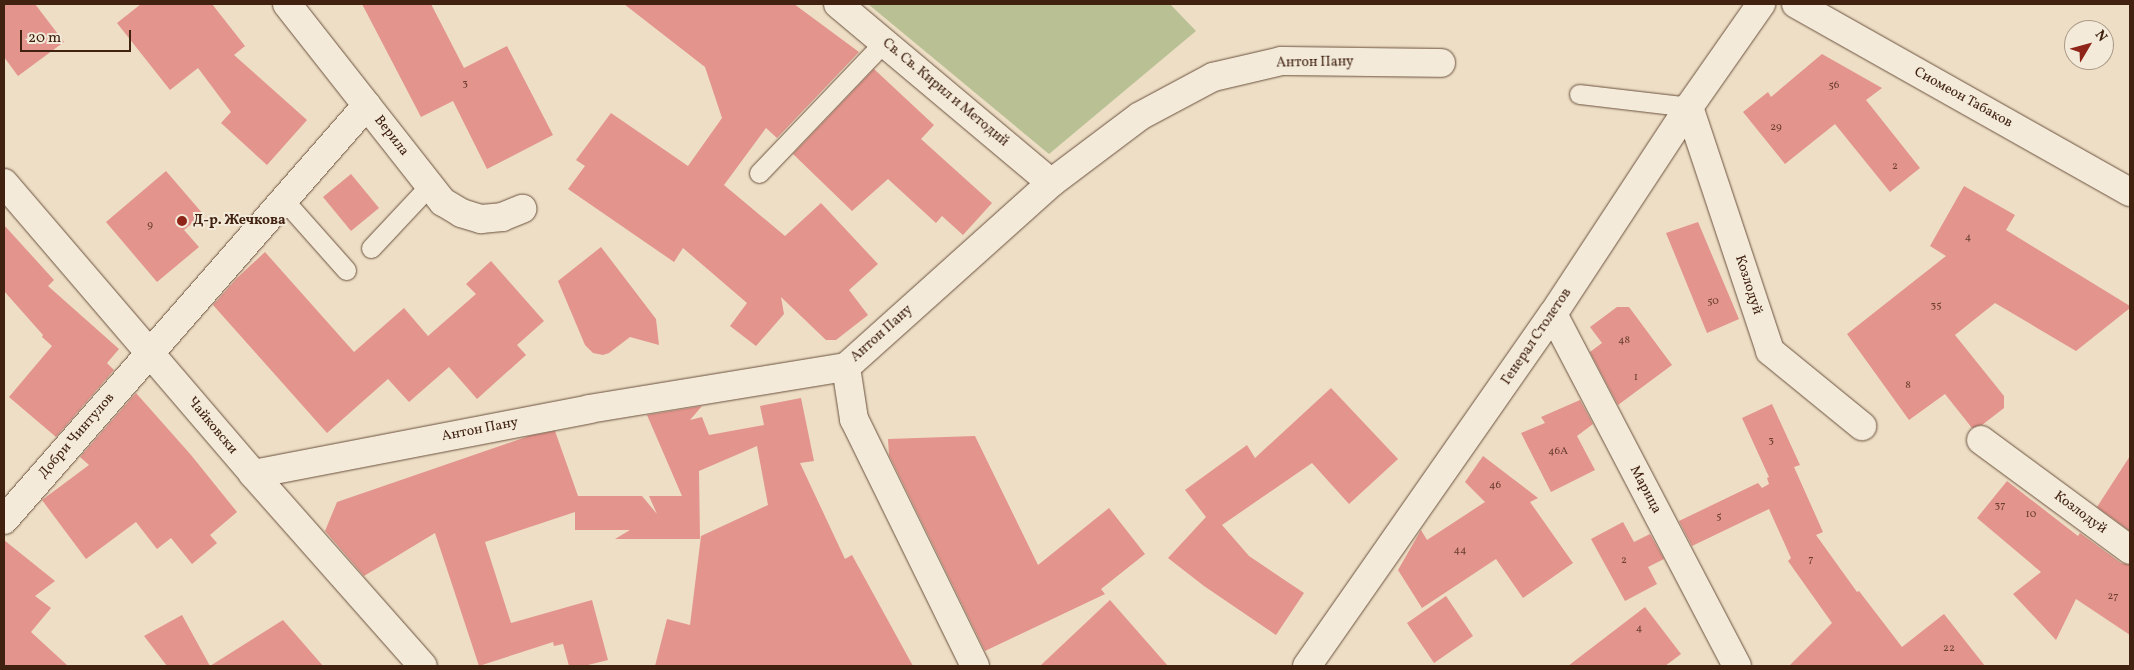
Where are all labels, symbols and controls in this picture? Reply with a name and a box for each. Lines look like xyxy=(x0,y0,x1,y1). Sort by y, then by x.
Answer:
scale bar xyxy=(22,20,134,52)
north arrow xyxy=(2064,20,2114,70)
text: N xyxy=(2090,26,2111,46)
text: 20 m xyxy=(28,28,61,49)
street label: Св. Св. Кирил и Методий xyxy=(879,35,1011,151)
street label: Антон Пану xyxy=(1276,54,1354,72)
street label: Сиомеон Табаков xyxy=(1911,64,2015,132)
house number: 3 xyxy=(462,77,468,91)
house number: 56 xyxy=(1829,79,1839,93)
street label: Верила xyxy=(370,112,412,160)
house number: 29 xyxy=(1770,121,1782,135)
house number: 2 xyxy=(1892,160,1898,174)
place label: Д-р. Жечкова xyxy=(193,213,286,229)
marker: Д-р. Жечкова xyxy=(175,214,189,228)
house number: 9 xyxy=(147,219,153,233)
house number: 4 xyxy=(1965,231,1971,245)
street label: Козлодуй xyxy=(1731,253,1765,317)
street label: Генерал Столетов xyxy=(1498,285,1576,389)
house number: 50 xyxy=(1707,295,1719,309)
house number: 35 xyxy=(1931,299,1941,313)
street label: Антон Пану xyxy=(848,302,916,366)
house number: 48 xyxy=(1618,334,1630,348)
house number: 1 xyxy=(1634,371,1638,385)
house number: 8 xyxy=(1905,379,1911,393)
street label: Добри Чинтулов xyxy=(35,390,119,482)
street label: Чайковски xyxy=(183,394,241,458)
street label: Антон Пану xyxy=(440,414,520,446)
house number: 3 xyxy=(1768,434,1774,448)
house number: 46А xyxy=(1548,445,1568,459)
street label: Марица xyxy=(1625,463,1665,517)
house number: 46 xyxy=(1489,479,1501,493)
street label: Козлодуй xyxy=(2050,488,2110,538)
house number: 37 xyxy=(1995,499,2005,513)
house number: 10 xyxy=(2026,508,2036,522)
house number: 5 xyxy=(1716,510,1722,524)
house number: 44 xyxy=(1453,544,1467,558)
house number: 7 xyxy=(1808,553,1814,567)
house number: 2 xyxy=(1621,554,1627,568)
house number: 27 xyxy=(2108,590,2118,604)
house number: 4 xyxy=(1636,622,1642,636)
house number: 22 xyxy=(1943,642,1955,656)

